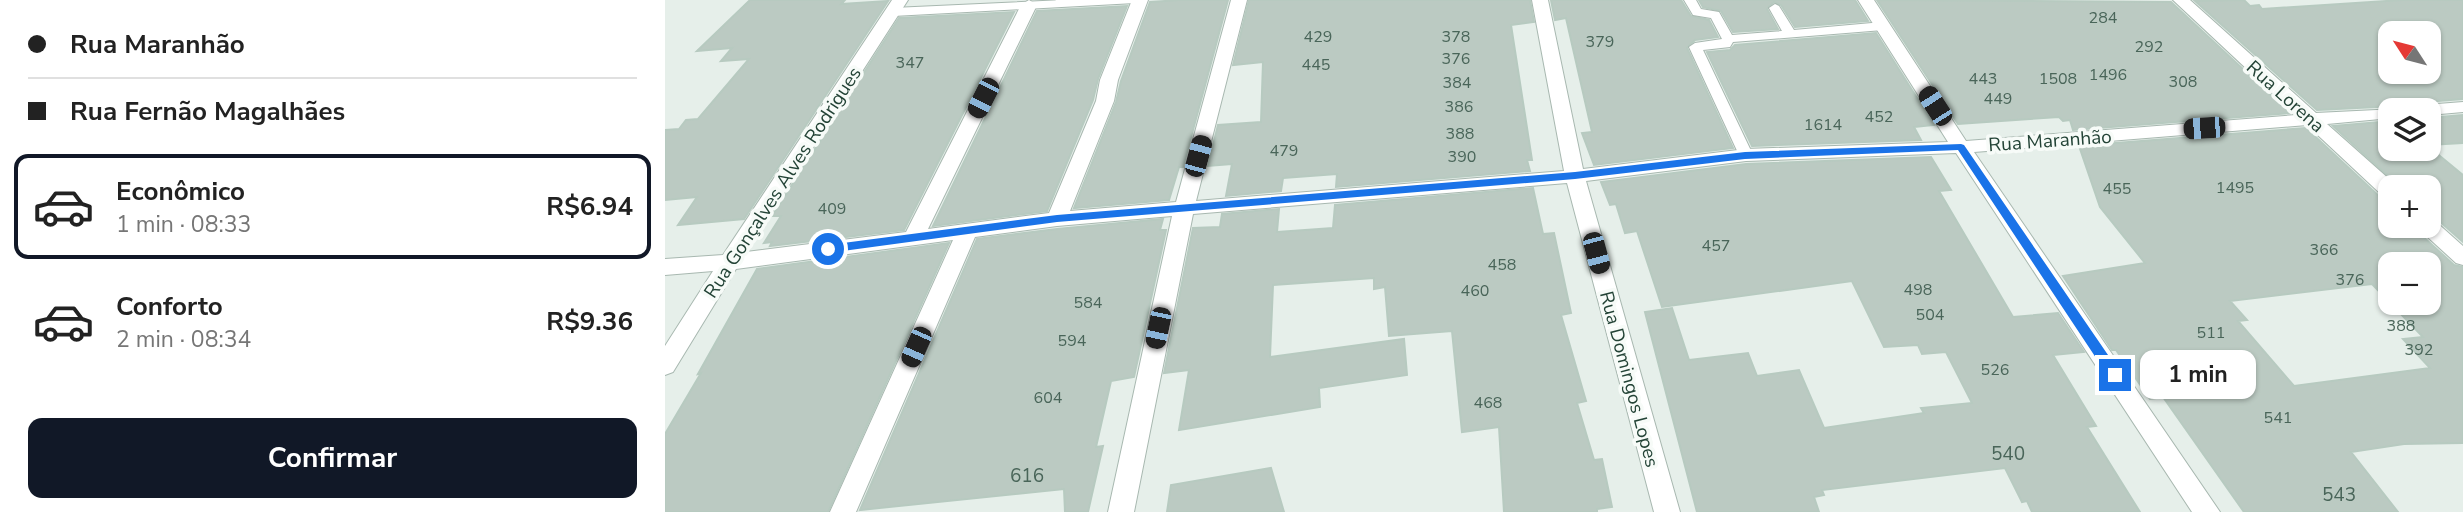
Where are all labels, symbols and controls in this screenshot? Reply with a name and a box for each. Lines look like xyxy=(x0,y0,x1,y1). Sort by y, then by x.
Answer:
house number: 284 xyxy=(2089,7,2118,29)
north arrow xyxy=(2378,21,2441,84)
map controls xyxy=(2378,21,2441,315)
house number: 429 xyxy=(1304,26,1332,48)
house number: 378 xyxy=(1442,26,1470,48)
text: Rua Maranhão xyxy=(70,27,245,62)
house number: 379 xyxy=(1586,31,1614,53)
house number: 292 xyxy=(2135,36,2163,58)
house number: 376 xyxy=(1442,48,1470,70)
house number: 347 xyxy=(896,52,924,74)
house number: 445 xyxy=(1302,54,1330,76)
street label: Rua Lorena xyxy=(2241,55,2330,139)
street label: Rua Gonçalves Alves Rodrigues xyxy=(698,62,868,303)
house number: 1496 xyxy=(2089,64,2127,86)
house number: 443 xyxy=(1969,68,1997,90)
house number: 1508 xyxy=(2039,68,2077,90)
house number: 308 xyxy=(2169,71,2197,93)
house number: 384 xyxy=(1443,72,1472,94)
car xyxy=(965,75,1002,121)
car xyxy=(1915,83,1956,129)
house number: 449 xyxy=(1984,88,2012,110)
text: Rua Fernão Magalhães xyxy=(70,94,345,129)
house number: 386 xyxy=(1445,96,1473,118)
button: layers xyxy=(2378,98,2441,161)
house number: 452 xyxy=(1865,106,1893,128)
house number: 1614 xyxy=(1804,114,1843,136)
car xyxy=(2183,116,2226,140)
house number: 388 xyxy=(1446,123,1474,145)
street label: Rua Maranhão xyxy=(1987,124,2113,158)
car xyxy=(1183,133,1214,179)
house number: 479 xyxy=(1270,140,1298,162)
house number: 390 xyxy=(1448,146,1476,168)
text: Econômico xyxy=(116,174,245,209)
icon: car xyxy=(32,175,95,238)
button: + xyxy=(2378,175,2441,238)
house number: 1495 xyxy=(2216,177,2254,199)
house number: 455 xyxy=(2103,178,2131,200)
text: R$6.94 xyxy=(546,189,633,224)
house number: 409 xyxy=(818,198,846,220)
text: 1 min · 08:33 xyxy=(116,209,251,240)
car xyxy=(1581,230,1612,276)
route start xyxy=(812,233,844,265)
house number: 457 xyxy=(1702,235,1730,257)
house number: 366 xyxy=(2310,239,2338,261)
button: − xyxy=(2378,252,2441,315)
house number: 458 xyxy=(1488,254,1516,276)
house number: 376 xyxy=(2336,269,2364,291)
house number: 498 xyxy=(1904,279,1932,301)
house number: 460 xyxy=(1461,280,1489,302)
street label: Rua Domingos Lopes xyxy=(1593,288,1665,470)
text: Conforto xyxy=(116,289,223,324)
icon: car xyxy=(32,290,95,353)
house number: 584 xyxy=(1074,292,1103,314)
text: R$9.36 xyxy=(546,304,633,339)
house number: 504 xyxy=(1916,304,1945,326)
car xyxy=(1144,305,1173,351)
house number: 388 xyxy=(2387,315,2415,337)
house number: 511 xyxy=(2197,322,2225,344)
text: 2 min · 08:34 xyxy=(116,324,251,355)
car xyxy=(898,324,935,370)
house number: 594 xyxy=(1058,330,1087,352)
house number: 392 xyxy=(2405,339,2433,361)
callout: 1 min xyxy=(2139,350,2255,400)
house number: 526 xyxy=(1981,359,2009,381)
route end xyxy=(2099,359,2131,391)
text: 1 min xyxy=(2168,359,2228,390)
house number: 604 xyxy=(1034,387,1063,409)
house number: 468 xyxy=(1474,392,1502,414)
house number: 541 xyxy=(2264,407,2292,429)
button: Confirmar xyxy=(28,418,637,498)
house number: 540 xyxy=(1991,441,2025,467)
house number: 616 xyxy=(1010,463,1044,489)
house number: 543 xyxy=(2322,482,2356,508)

